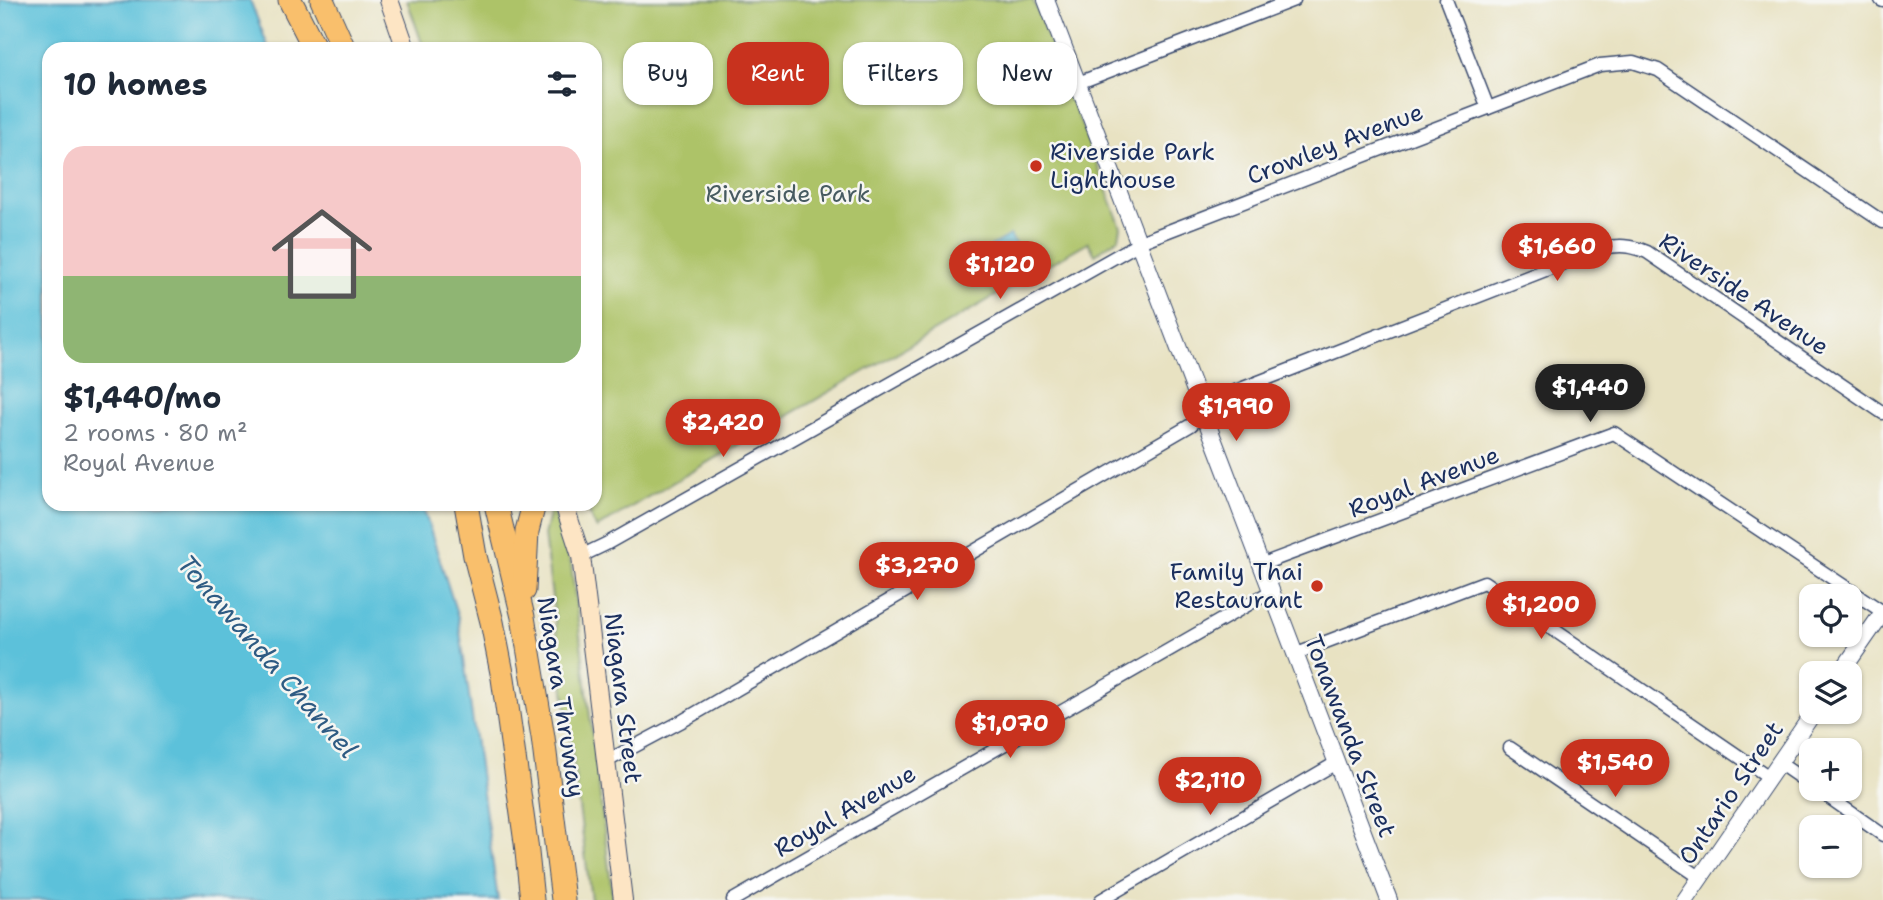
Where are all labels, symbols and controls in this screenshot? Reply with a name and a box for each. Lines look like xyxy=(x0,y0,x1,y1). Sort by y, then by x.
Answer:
chip: Buy xyxy=(623,42,713,105)
chip: Rent xyxy=(727,42,829,105)
chip: Filters xyxy=(843,42,963,105)
chip: New xyxy=(977,42,1077,105)
text: 10 homes xyxy=(63,64,208,105)
icon: filters xyxy=(543,65,581,103)
street label: Crowley Avenue xyxy=(1242,96,1428,192)
place label: Riverside Park Lighthouse xyxy=(1050,136,1215,196)
marker: Riverside Park Lighthouse xyxy=(1028,158,1044,174)
park label: Riverside Park xyxy=(705,178,871,210)
icon: home xyxy=(259,191,385,317)
pin: $1,660 xyxy=(1500,224,1614,283)
street label: Riverside Avenue xyxy=(1653,225,1835,363)
text: $1,660 xyxy=(1518,231,1596,261)
pin: $1,120 xyxy=(943,242,1057,301)
text: $1,120 xyxy=(965,249,1035,279)
pin: $1,440 xyxy=(1533,364,1647,424)
text: $1,440 xyxy=(1551,372,1629,402)
text: $1,440/mo xyxy=(63,377,221,418)
pin: $1,990 xyxy=(1179,384,1293,443)
text: $1,990 xyxy=(1198,391,1274,421)
pin: $2,420 xyxy=(666,400,780,459)
text: $2,420 xyxy=(682,407,764,437)
text: 2 rooms · 80 m² xyxy=(63,418,248,448)
street label: Royal Avenue xyxy=(1344,439,1504,525)
text: Royal Avenue xyxy=(63,448,215,478)
pin: $3,270 xyxy=(860,542,974,602)
water label: Tonawanda Channel xyxy=(170,547,366,765)
text: $3,270 xyxy=(875,550,959,580)
place label: Family Thai Restaurant xyxy=(1170,556,1303,616)
marker: Family Thai Restaurant xyxy=(1309,578,1325,594)
pin: $1,200 xyxy=(1484,582,1598,641)
map controls xyxy=(1799,584,1862,878)
button: locate xyxy=(1799,584,1862,647)
text: $1,200 xyxy=(1502,589,1580,619)
street label: Niagara Thruway xyxy=(529,594,593,800)
street label: Niagara Street xyxy=(597,611,649,785)
street label: Tonawanda Street xyxy=(1297,630,1403,842)
button: layers xyxy=(1799,661,1862,724)
pin: $1,070 xyxy=(953,700,1067,760)
text: $1,070 xyxy=(971,708,1049,738)
street label: Ontario Street xyxy=(1671,715,1791,871)
button: + xyxy=(1799,738,1862,801)
pin: $1,540 xyxy=(1558,740,1672,799)
text: $1,540 xyxy=(1576,747,1654,777)
street label: Royal Avenue xyxy=(768,757,922,865)
pin: $2,110 xyxy=(1153,758,1267,817)
text: $2,110 xyxy=(1174,765,1246,795)
button: − xyxy=(1799,815,1862,878)

